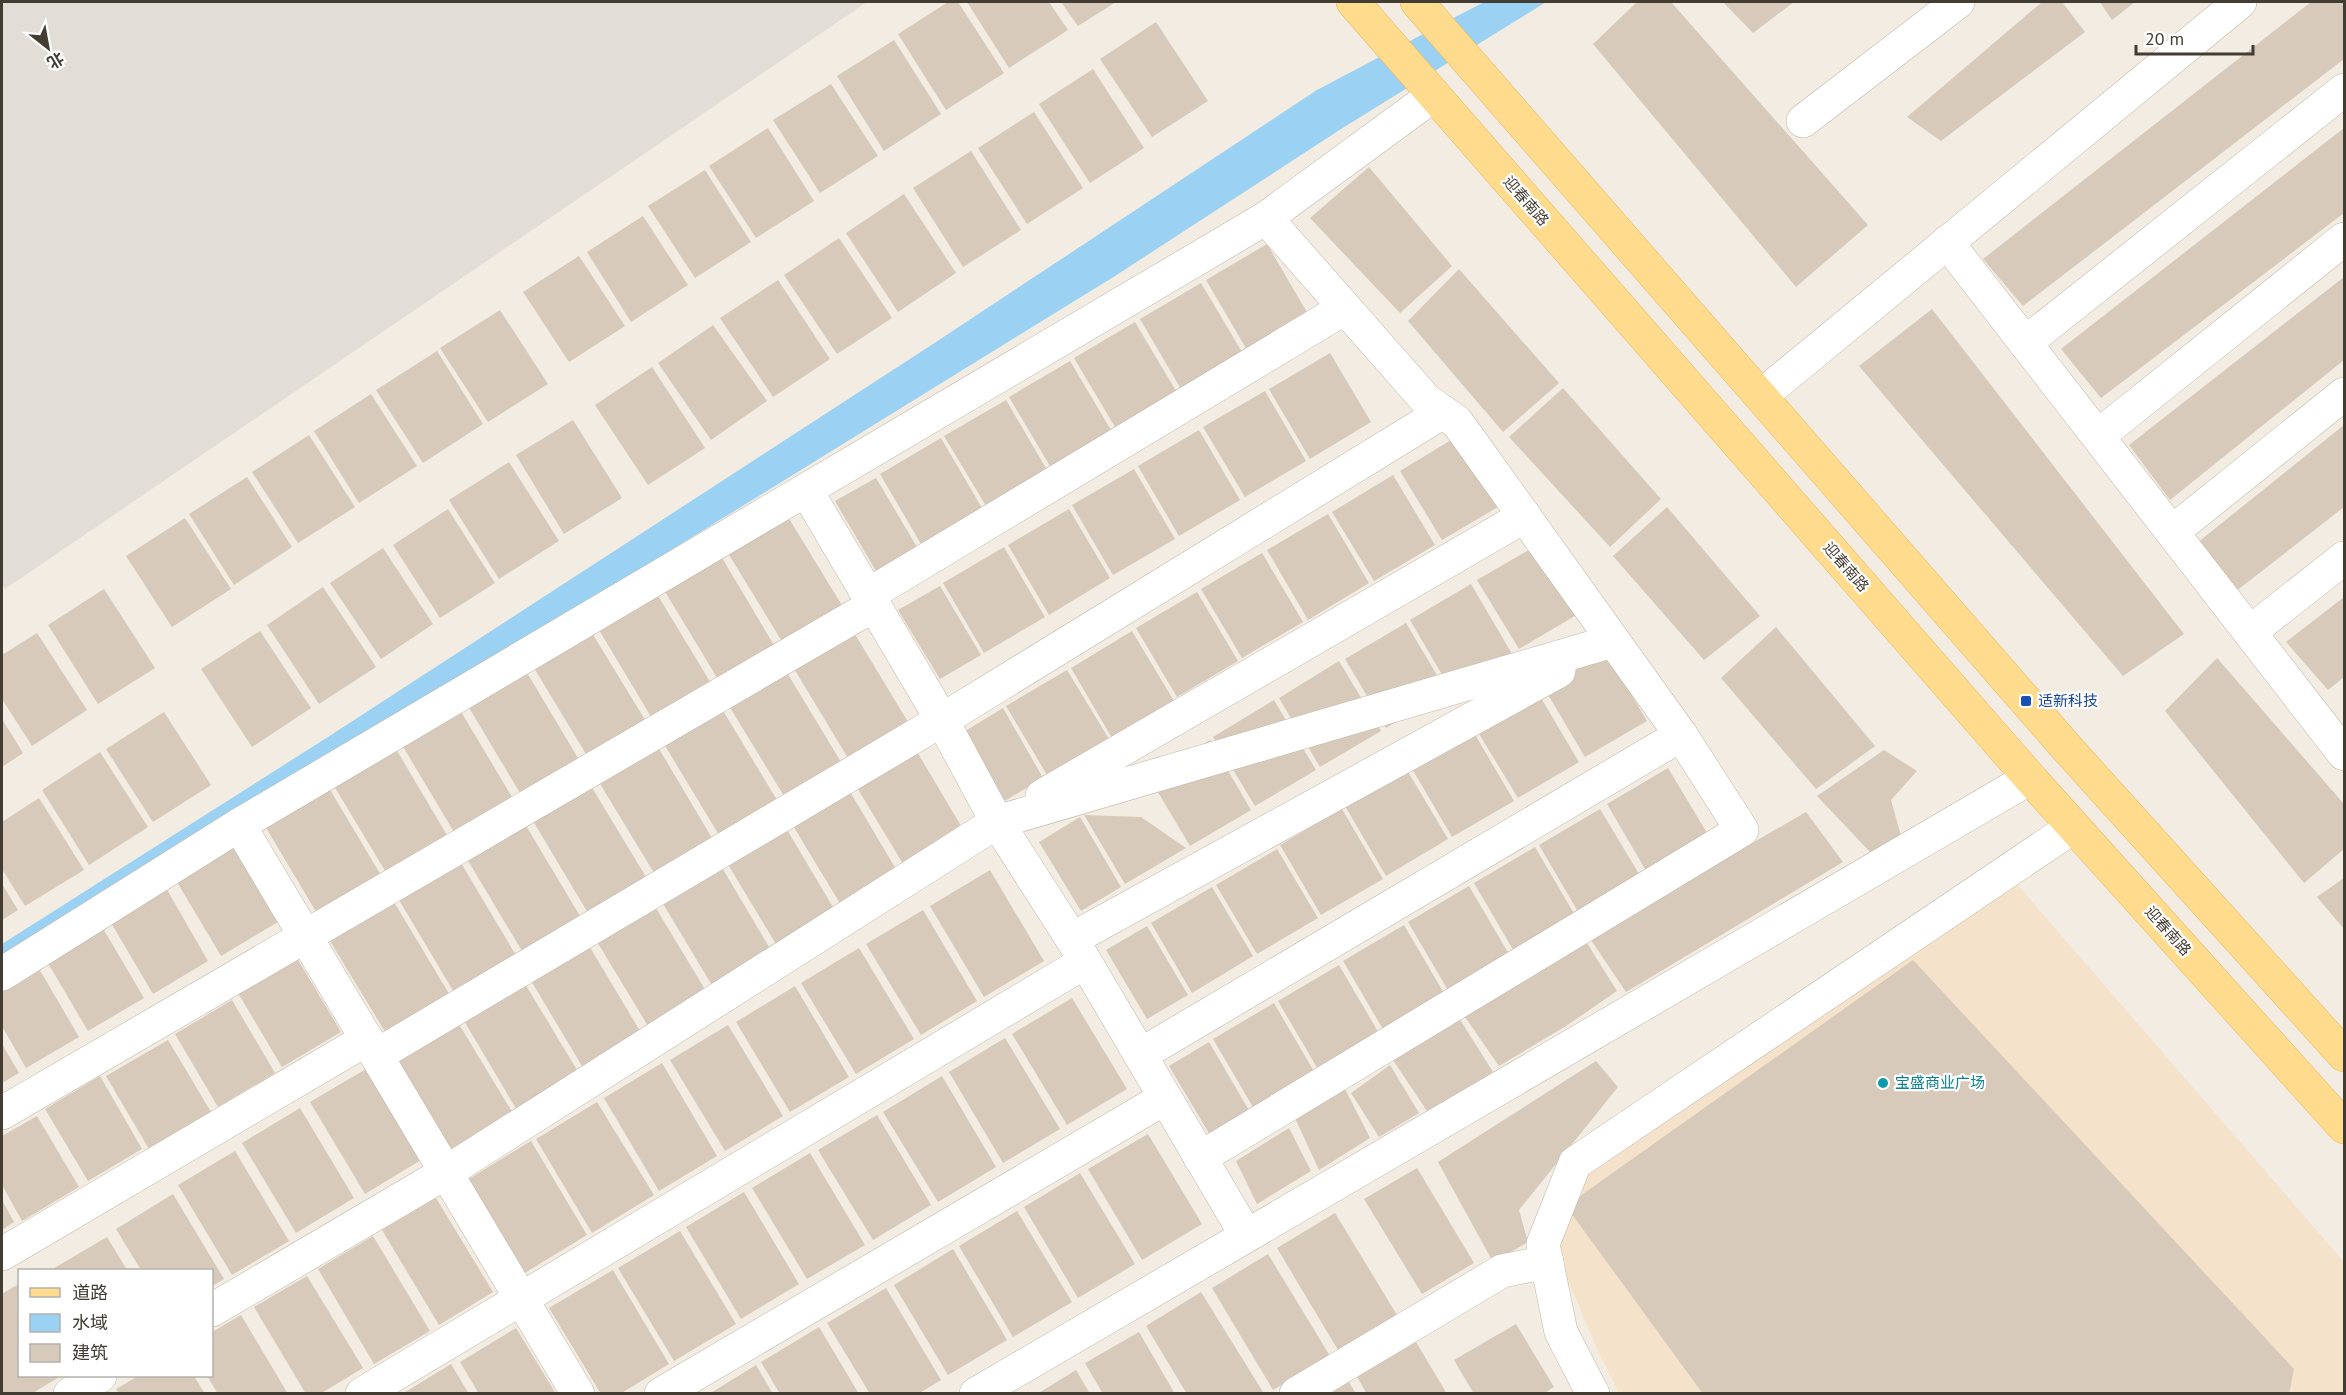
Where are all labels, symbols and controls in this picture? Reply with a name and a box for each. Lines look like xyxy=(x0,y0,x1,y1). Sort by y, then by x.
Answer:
north arrow xyxy=(18,18,78,78)
scale bar xyxy=(2136,18,2253,56)
text: 20 m xyxy=(2145,27,2184,50)
text: 北 xyxy=(44,48,68,74)
street label: 迎春南路 xyxy=(1500,172,1553,230)
street label: 迎春南路 xyxy=(1820,538,1873,596)
place label: 适新科技 xyxy=(2038,691,2098,710)
marker: 适新科技 xyxy=(2019,694,2033,708)
street label: 迎春南路 xyxy=(2141,902,2196,959)
place label: 宝盛商业广场 xyxy=(1895,1073,1985,1092)
marker: 宝盛商业广场 xyxy=(1876,1076,1890,1090)
legend xyxy=(18,1269,213,1377)
text: 道路 xyxy=(72,1281,108,1304)
text: 水域 xyxy=(72,1311,108,1334)
text: 建筑 xyxy=(72,1341,108,1364)

